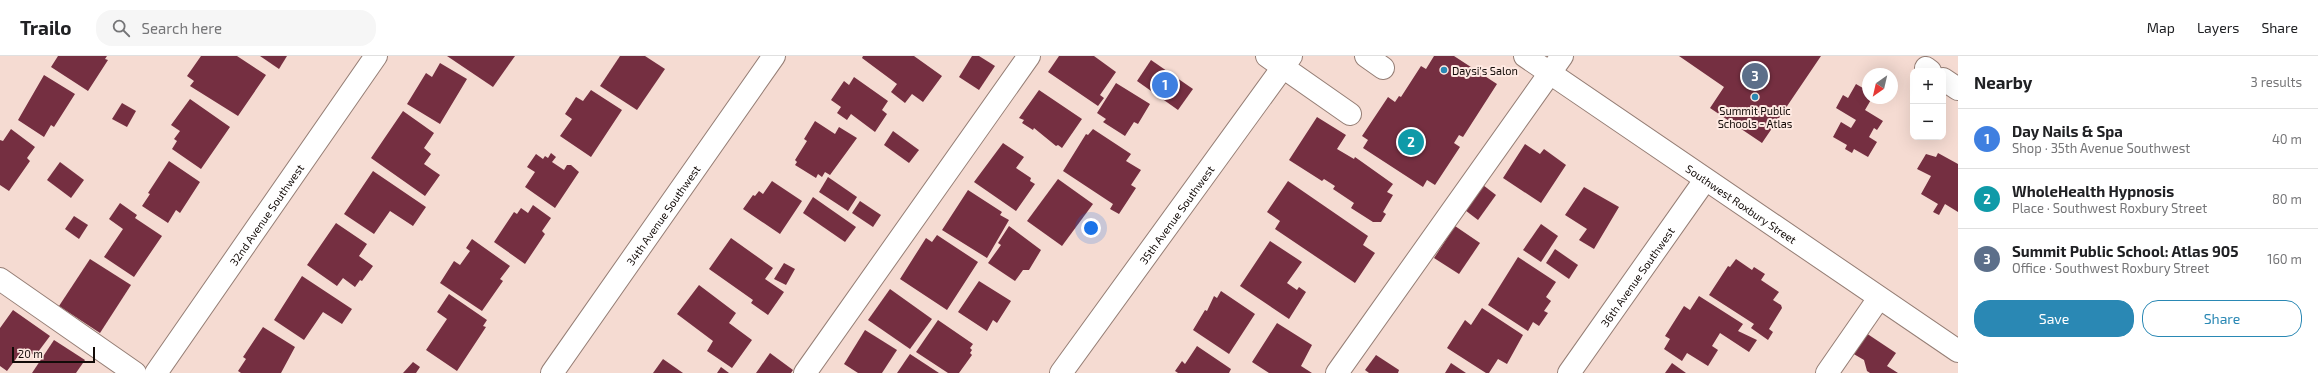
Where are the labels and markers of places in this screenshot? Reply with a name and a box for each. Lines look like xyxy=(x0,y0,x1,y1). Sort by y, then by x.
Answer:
pin: 3 xyxy=(1742,61,1768,91)
place label: Daysi's Salon xyxy=(1452,64,1518,77)
marker: Daysi's Salon xyxy=(1439,65,1449,75)
pin: 1 xyxy=(1152,70,1178,100)
marker: Summit Public Schools - Atlas xyxy=(1750,92,1760,102)
place label: Summit Public Schools - Atlas xyxy=(1718,104,1793,130)
pin: 2 xyxy=(1398,127,1424,157)

